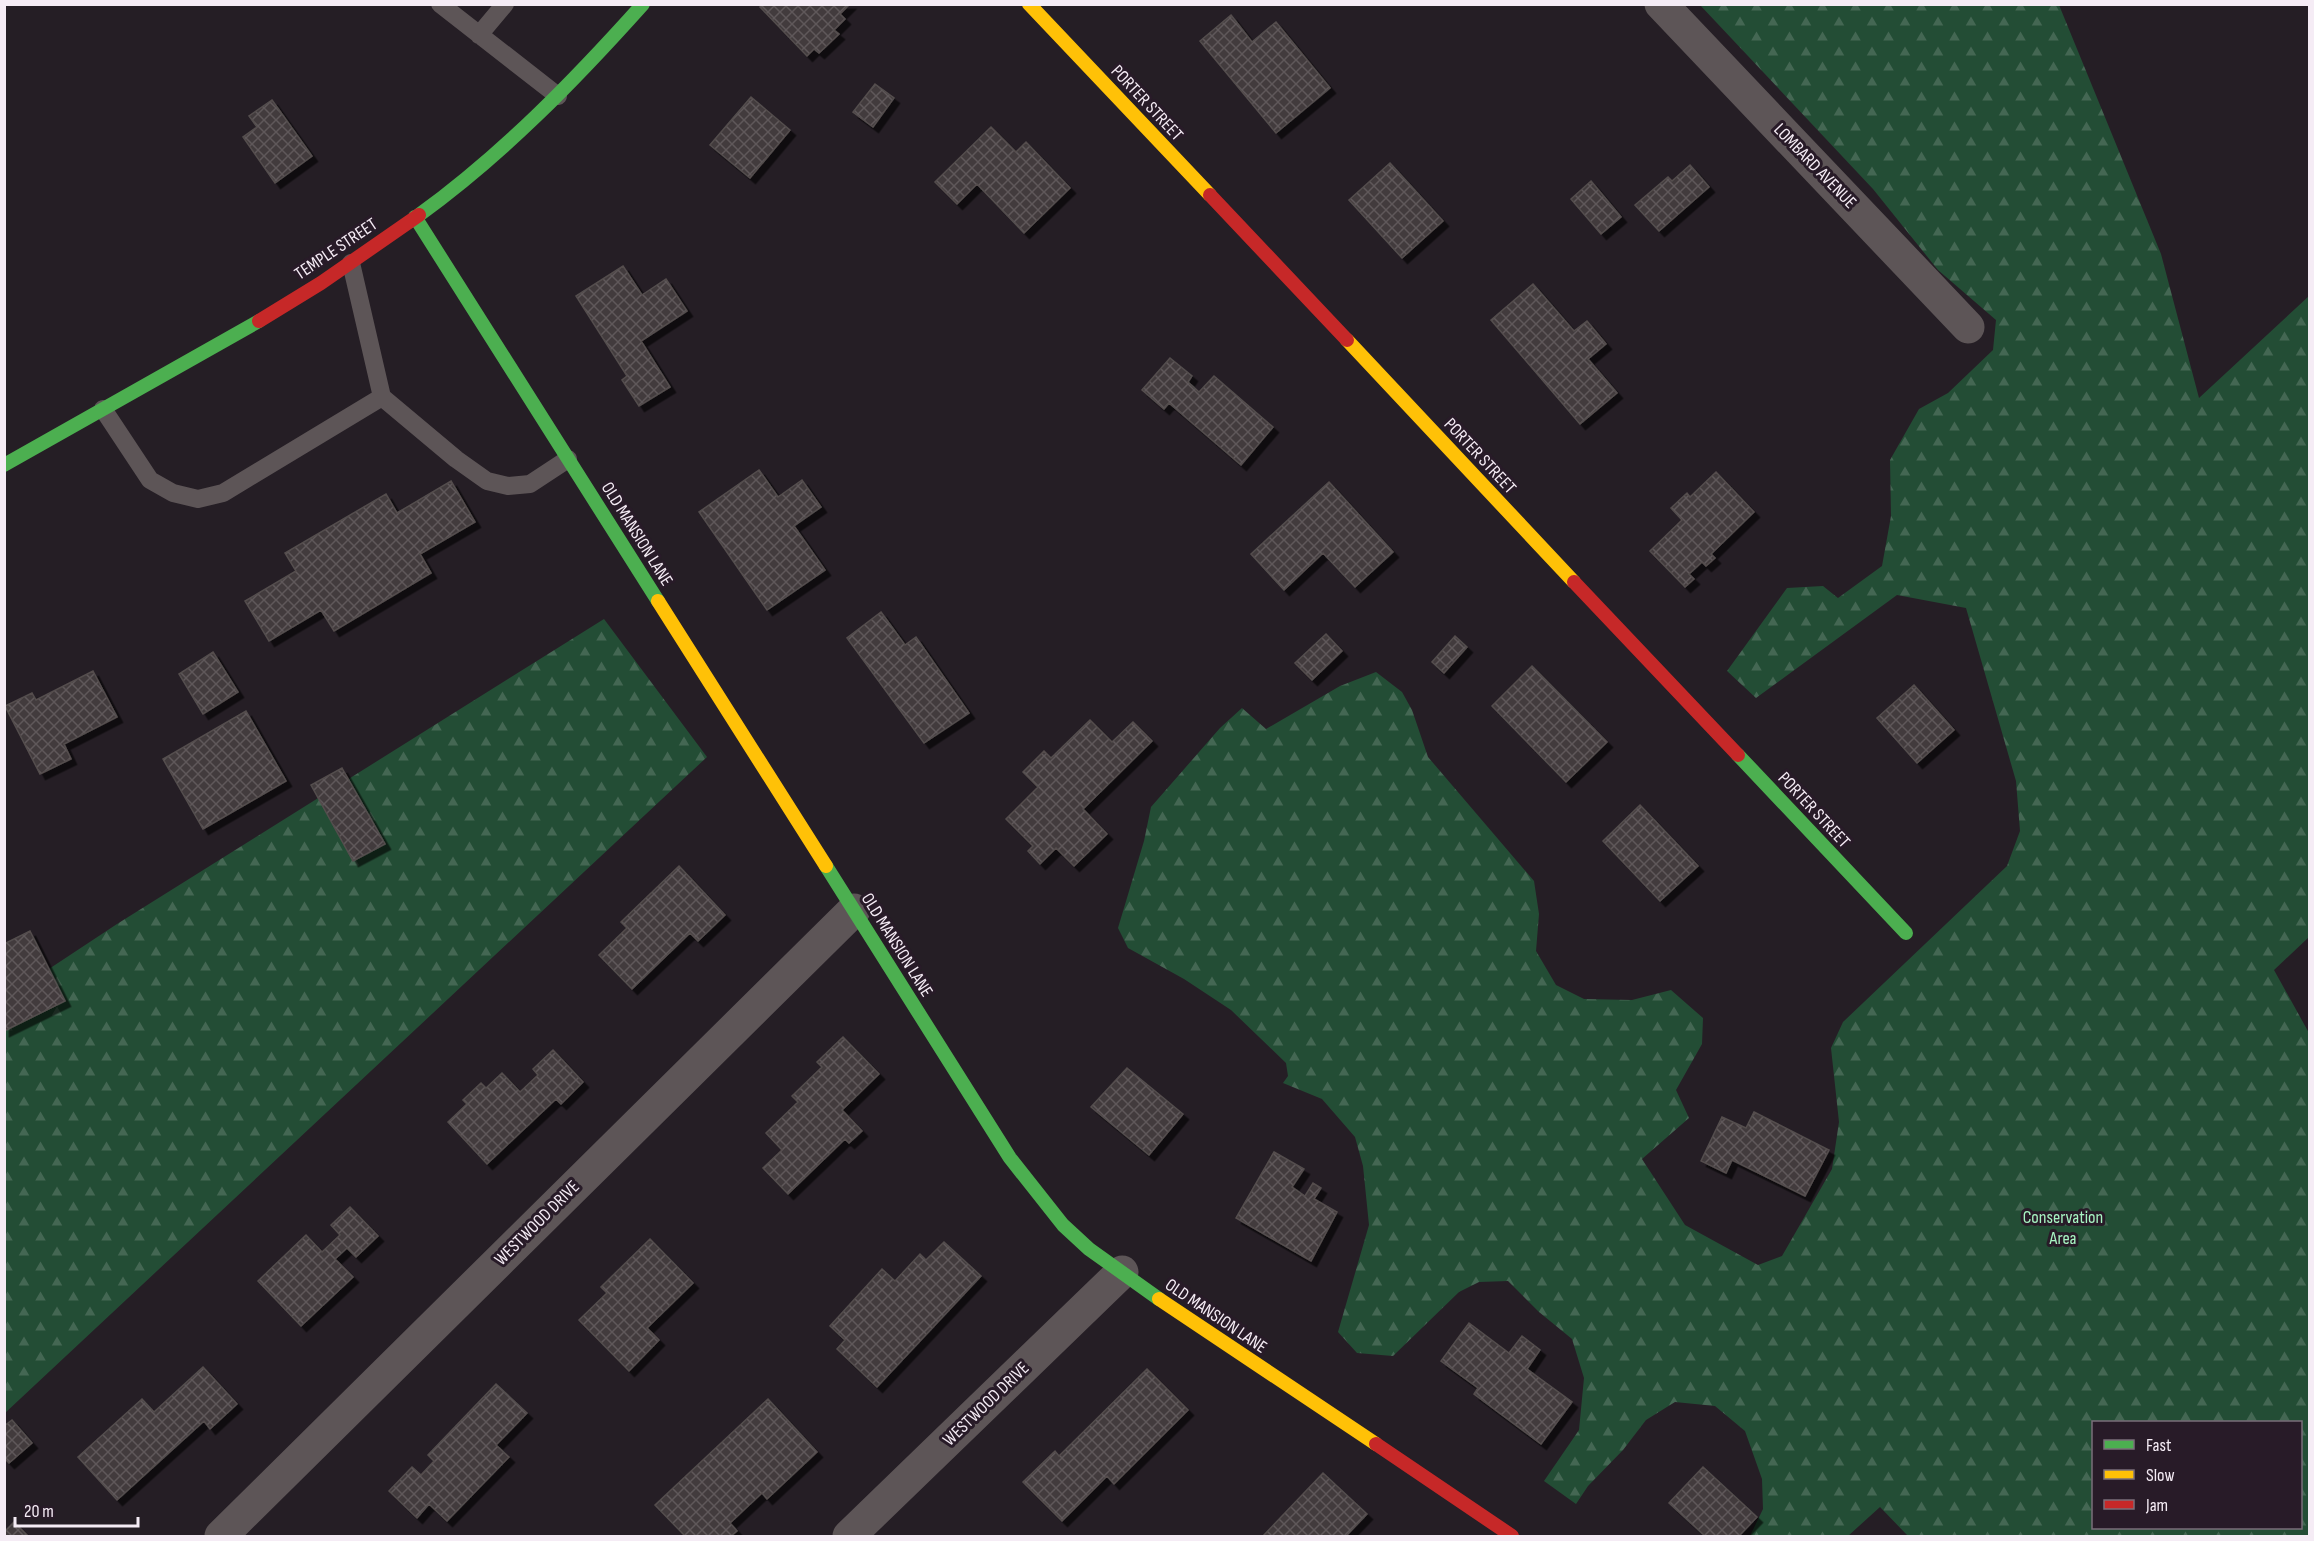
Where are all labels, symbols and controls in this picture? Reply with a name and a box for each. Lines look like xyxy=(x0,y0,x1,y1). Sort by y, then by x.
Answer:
street label: PORTER STREET xyxy=(1107,61,1187,145)
street label: LOMBARD AVENUE xyxy=(1769,119,1861,213)
street label: TEMPLE STREET xyxy=(291,214,381,284)
street label: PORTER STREET xyxy=(1440,414,1520,498)
street label: OLD MANSION LANE xyxy=(597,478,677,590)
street label: PORTER STREET xyxy=(1774,768,1854,852)
street label: OLD MANSION LANE xyxy=(857,889,937,1001)
street label: WESTWOOD DRIVE xyxy=(490,1176,584,1270)
park label: Conservation Area xyxy=(2023,1207,2103,1249)
street label: OLD MANSION LANE xyxy=(1161,1274,1271,1358)
street label: WESTWOOD DRIVE xyxy=(939,1358,1033,1450)
legend xyxy=(2092,1421,2302,1529)
text: Fast xyxy=(2146,1435,2172,1456)
text: Slow xyxy=(2146,1465,2175,1486)
scale bar xyxy=(15,1490,138,1528)
text: Jam xyxy=(2145,1495,2168,1516)
text: 20 m xyxy=(24,1501,54,1522)

